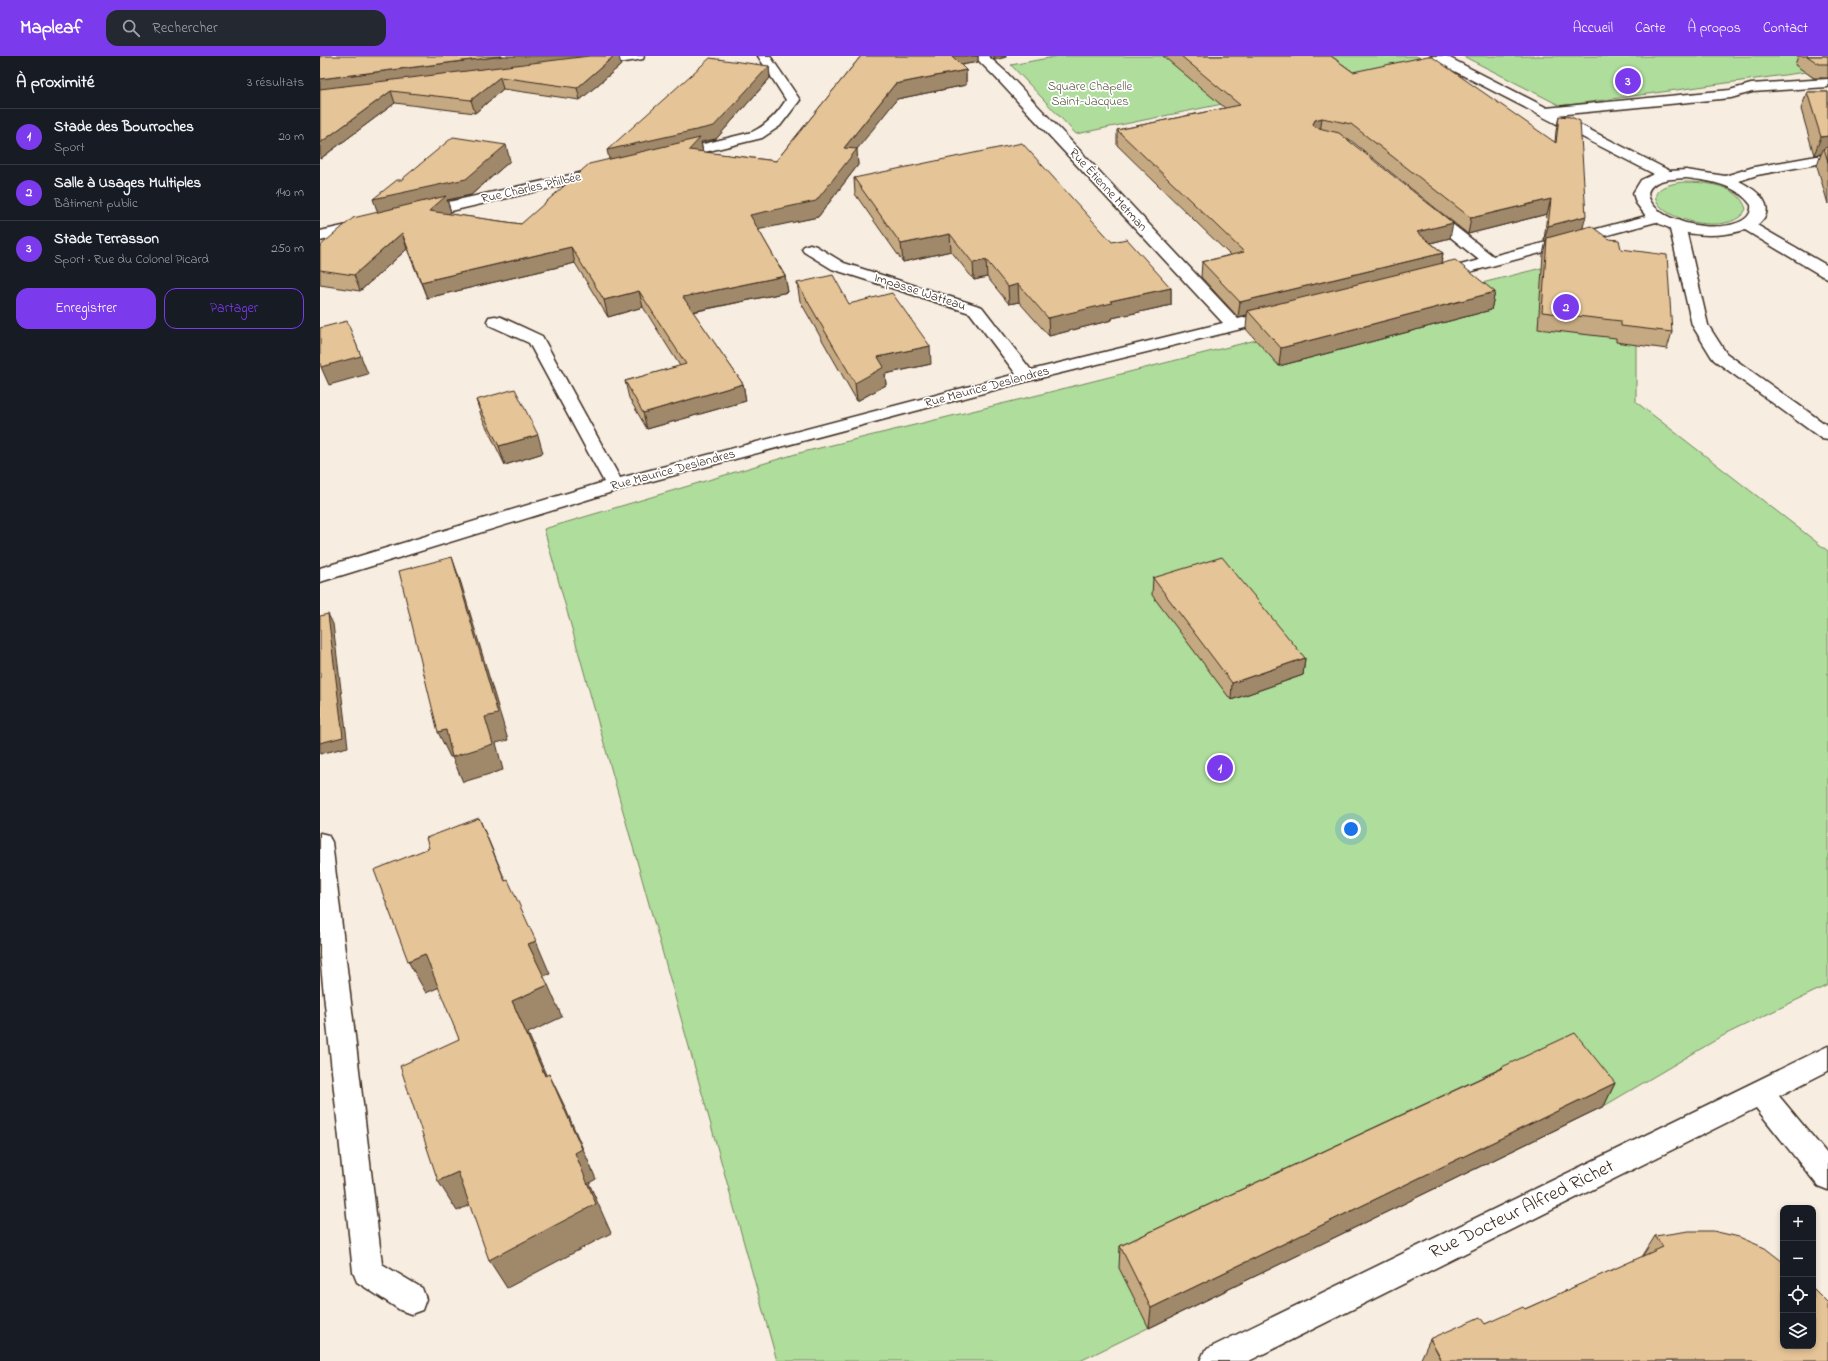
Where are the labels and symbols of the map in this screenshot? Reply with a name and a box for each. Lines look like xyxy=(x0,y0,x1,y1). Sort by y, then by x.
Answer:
pin: 3 xyxy=(1615,66,1641,96)
park label: Square Chapelle Saint-Jacques xyxy=(1048,77,1133,111)
street label: Rue Étienne Metman xyxy=(1064,144,1152,236)
street label: Rue Charles Philbée xyxy=(479,167,583,209)
street label: Impasse Watteau xyxy=(872,268,968,316)
pin: 2 xyxy=(1553,292,1579,322)
street label: Rue Maurice Deslandres xyxy=(922,361,1052,413)
street label: Rue Maurice Deslandres xyxy=(608,444,738,496)
pin: 1 xyxy=(1207,753,1233,783)
your location xyxy=(1341,819,1361,839)
street label: Rue Docteur Alfred Richet xyxy=(1425,1153,1619,1267)

